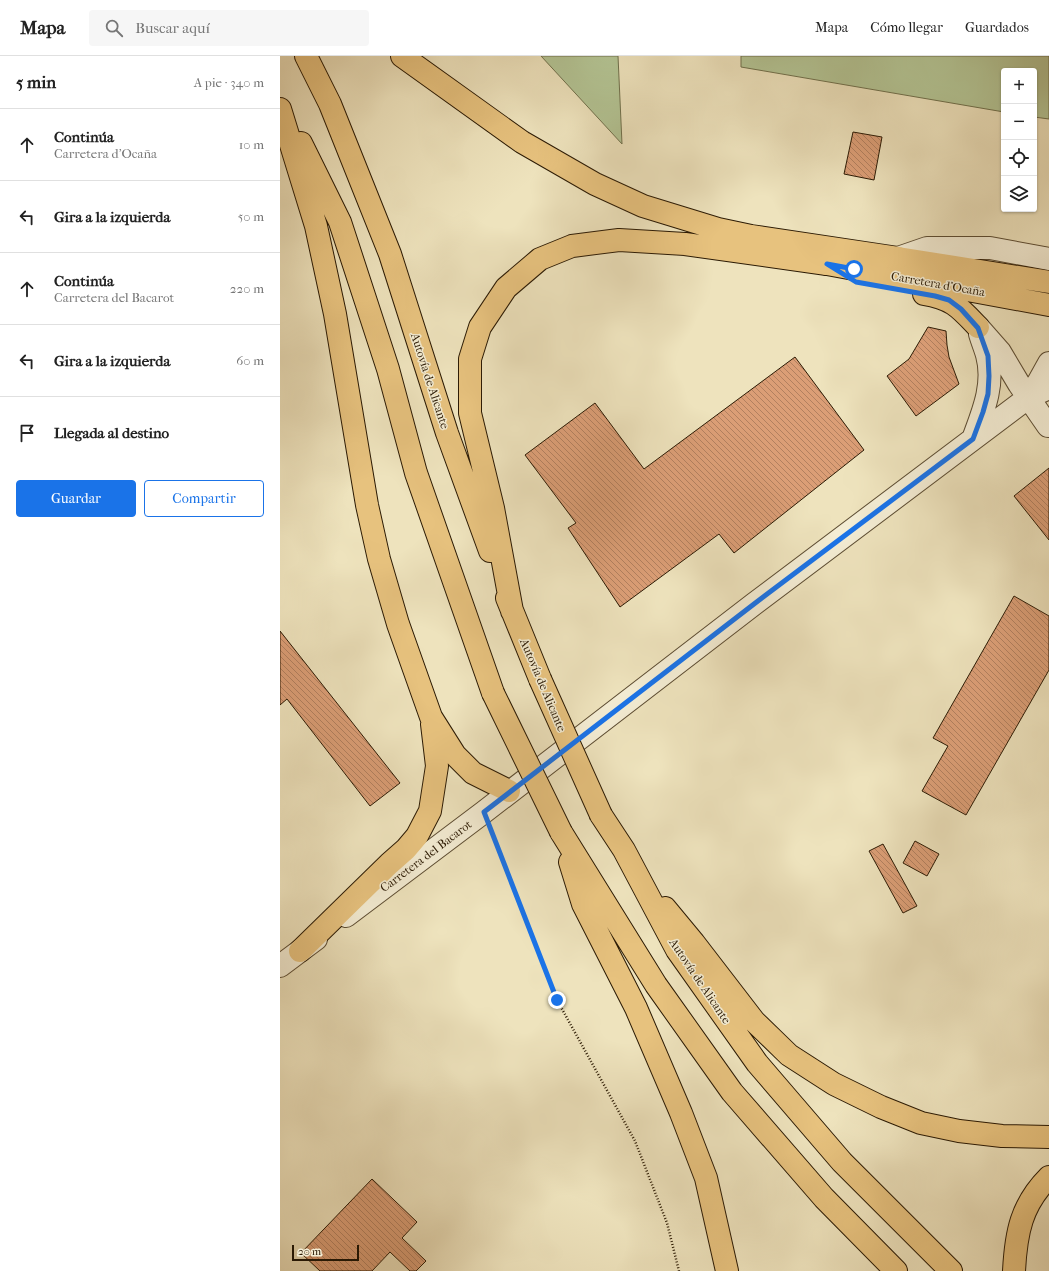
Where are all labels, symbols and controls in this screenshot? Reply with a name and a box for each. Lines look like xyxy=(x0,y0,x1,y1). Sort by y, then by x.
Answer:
search box xyxy=(89,10,369,46)
text: Mapa xyxy=(20,17,65,39)
icon: search xyxy=(103,17,125,39)
text: Buscar aquí xyxy=(135,19,210,37)
text: Mapa xyxy=(815,19,848,36)
text: Cómo llegar xyxy=(870,19,943,36)
text: Guardados xyxy=(965,19,1029,36)
map controls xyxy=(1001,68,1037,212)
button: + xyxy=(1001,68,1037,104)
text: 5 min xyxy=(16,72,56,92)
text: A pie · 340 m xyxy=(194,75,264,90)
button: − xyxy=(1001,104,1037,140)
text: Continúa xyxy=(54,128,114,146)
icon: ahead xyxy=(16,134,38,156)
text: 10 m xyxy=(239,137,264,152)
button: locate xyxy=(1001,140,1037,176)
text: Carretera d'Ocaña xyxy=(54,146,157,161)
button: layers xyxy=(1001,176,1037,212)
icon: left xyxy=(16,206,38,228)
text: Gira a la izquierda xyxy=(54,208,170,226)
text: 50 m xyxy=(238,209,264,224)
route start xyxy=(845,260,863,278)
street label: Carretera d'Ocaña xyxy=(890,269,986,299)
text: Continúa xyxy=(54,272,114,290)
icon: ahead xyxy=(16,278,38,300)
text: 220 m xyxy=(230,281,264,296)
text: Carretera del Bacarot xyxy=(54,290,174,305)
street label: Autovía de Alicante xyxy=(408,330,452,431)
icon: left xyxy=(16,350,38,372)
text: Gira a la izquierda xyxy=(54,352,170,370)
text: 60 m xyxy=(236,353,264,368)
icon: arrive xyxy=(16,422,38,444)
text: Llegada al destino xyxy=(54,424,169,442)
button: Guardar xyxy=(16,480,136,517)
button: Compartir xyxy=(144,480,264,517)
street label: Autovía de Alicante xyxy=(517,635,569,734)
street label: Carretera del Bacarot xyxy=(377,817,475,895)
street label: Autovía de Alicante xyxy=(666,935,734,1026)
route end xyxy=(548,991,566,1009)
scale bar xyxy=(292,1243,359,1262)
text: 20 m xyxy=(298,1245,321,1258)

